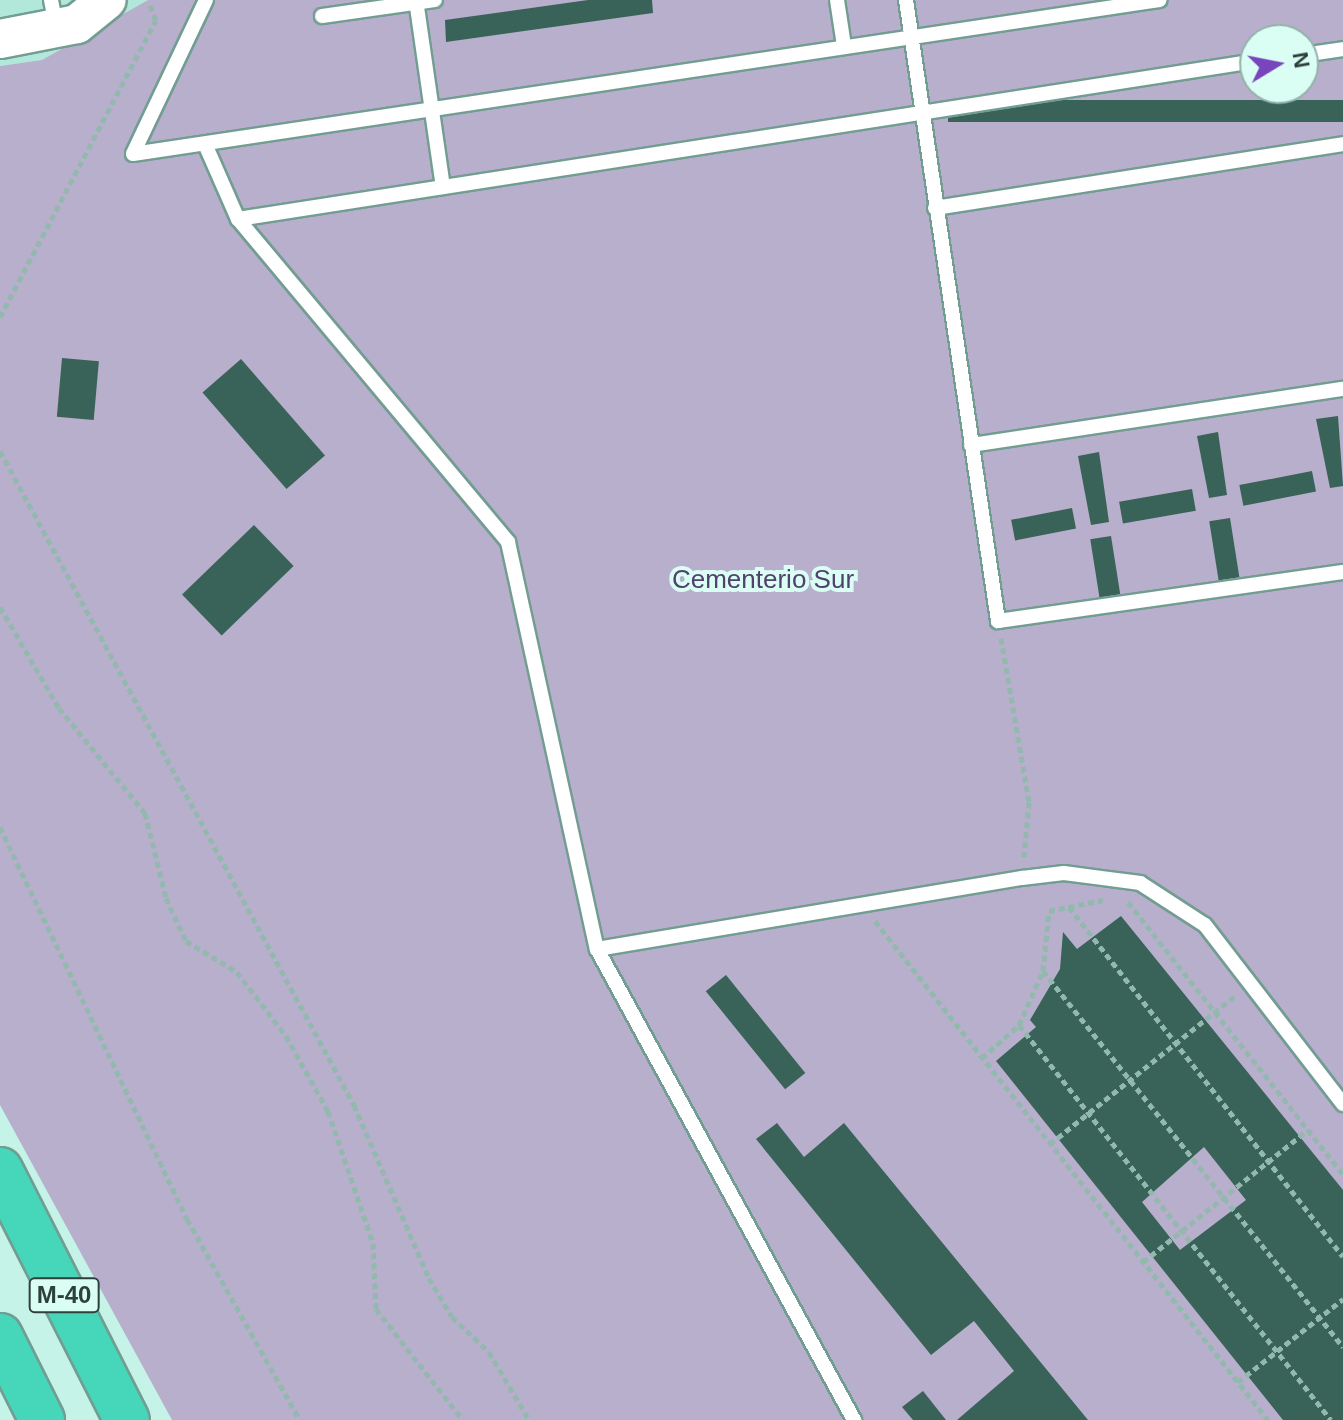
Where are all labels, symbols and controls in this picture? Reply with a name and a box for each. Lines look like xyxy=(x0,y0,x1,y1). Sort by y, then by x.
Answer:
north arrow xyxy=(1239,24,1319,104)
text: N xyxy=(1287,50,1315,70)
park label: Cementerio Sur xyxy=(672,564,854,596)
road number: M-40 xyxy=(28,1275,100,1315)

